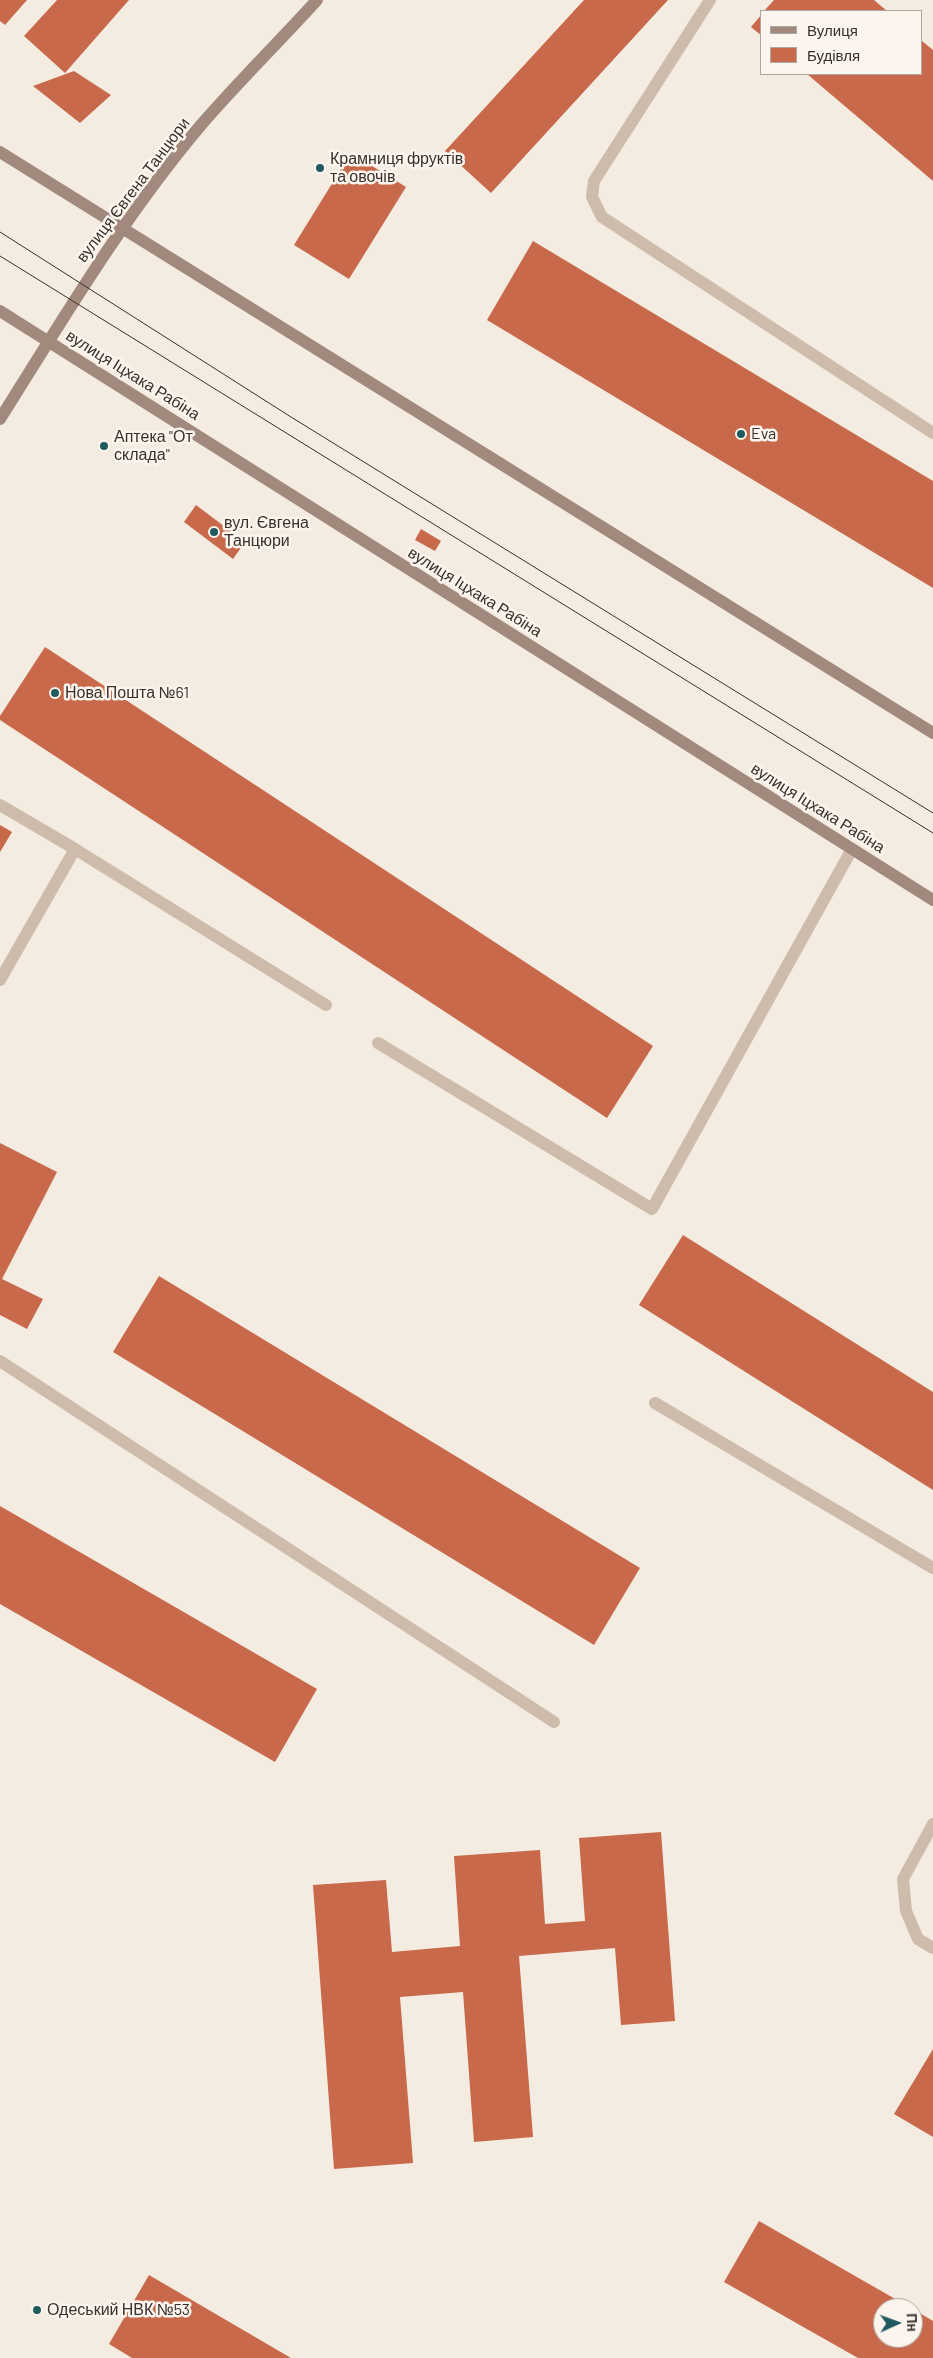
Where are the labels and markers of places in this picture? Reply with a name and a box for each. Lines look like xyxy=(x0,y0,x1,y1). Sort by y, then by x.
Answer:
place label: Крамниця фруктів та овочів xyxy=(330,149,463,187)
marker: Крамниця фруктів та овочів xyxy=(314,162,326,174)
place label: Eva xyxy=(751,424,776,444)
place label: Аптека "От склада" xyxy=(114,427,193,465)
marker: Eva xyxy=(735,428,747,440)
marker: Аптека "От склада" xyxy=(98,440,110,452)
place label: вул. Євгена Танцюри xyxy=(224,513,309,551)
marker: вул. Євгена Танцюри xyxy=(208,526,220,538)
place label: Нова Пошта №61 xyxy=(65,683,189,703)
marker: Нова Пошта №61 xyxy=(49,687,61,699)
place label: Одеський НВК №53 xyxy=(47,2300,190,2320)
marker: Одеський НВК №53 xyxy=(31,2304,43,2316)

